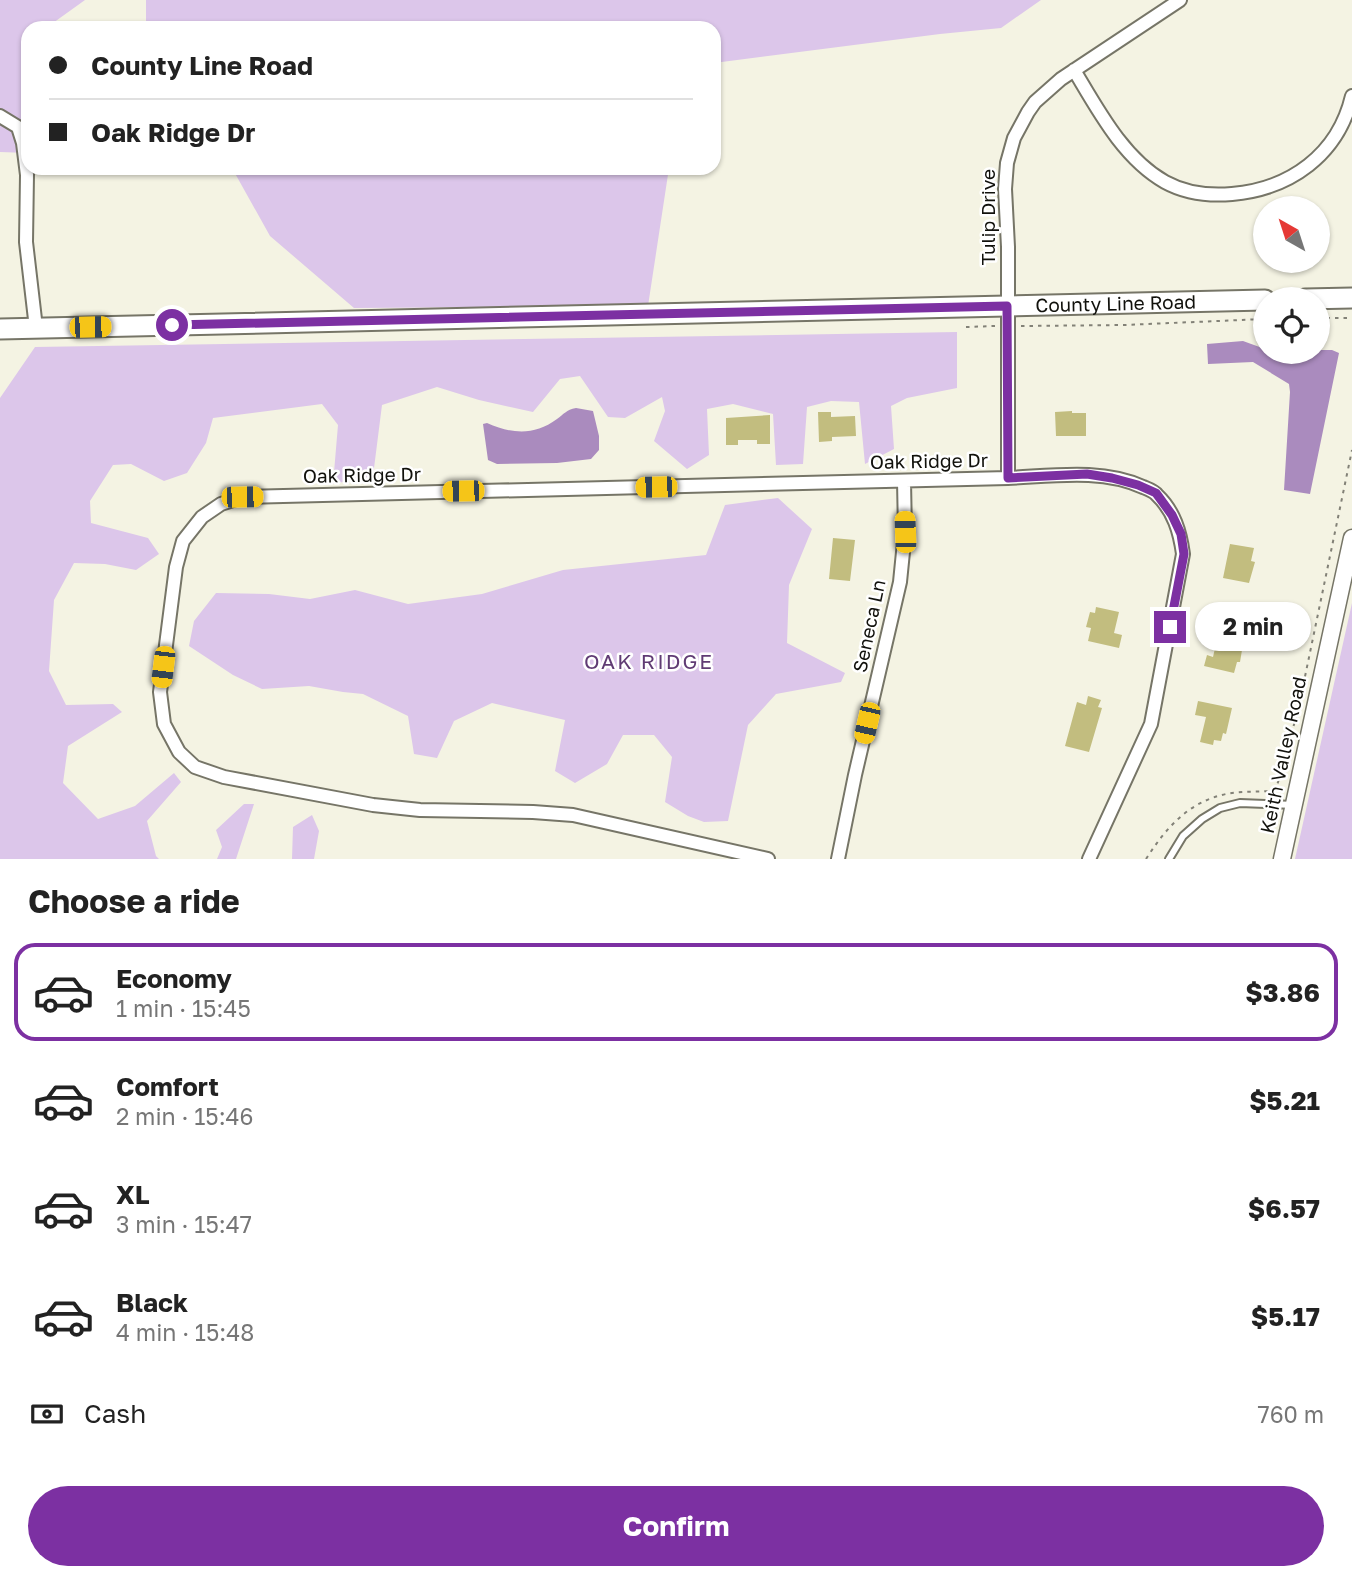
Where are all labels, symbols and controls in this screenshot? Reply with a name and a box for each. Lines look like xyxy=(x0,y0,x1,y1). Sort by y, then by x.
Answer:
text: County Line Road xyxy=(91,50,313,81)
text: Oak Ridge Dr xyxy=(91,117,255,148)
street label: Tulip Drive xyxy=(976,169,999,265)
north arrow xyxy=(1253,196,1330,273)
map controls xyxy=(1253,196,1330,364)
button: locate xyxy=(1253,287,1330,364)
street label: County Line Road xyxy=(1035,290,1196,316)
route start xyxy=(156,309,188,341)
car xyxy=(69,316,112,338)
street label: Oak Ridge Dr xyxy=(870,448,989,473)
street label: Oak Ridge Dr xyxy=(303,462,422,487)
car xyxy=(635,476,678,498)
car xyxy=(442,480,485,502)
car xyxy=(221,486,264,508)
car xyxy=(894,511,917,553)
street label: Seneca Ln xyxy=(847,577,890,674)
callout: 2 min xyxy=(1194,602,1310,652)
route end xyxy=(1154,611,1186,643)
text: 2 min xyxy=(1223,612,1283,640)
car xyxy=(151,645,176,689)
district label: OAK RIDGE xyxy=(584,648,714,674)
street label: Keith Valley Road xyxy=(1255,674,1310,835)
car xyxy=(853,700,882,746)
text: Choose a ride xyxy=(28,882,240,920)
icon: car xyxy=(32,961,95,1024)
text: Economy xyxy=(116,963,232,994)
text: $3.86 xyxy=(1245,977,1320,1008)
text: 1 min · 15:45 xyxy=(116,994,251,1022)
icon: car xyxy=(32,1069,95,1132)
text: Comfort xyxy=(116,1071,219,1102)
text: $5.21 xyxy=(1249,1085,1320,1116)
text: 2 min · 15:46 xyxy=(116,1102,254,1130)
icon: car xyxy=(32,1177,95,1240)
text: XL xyxy=(116,1179,150,1210)
text: $6.57 xyxy=(1248,1193,1320,1224)
text: 3 min · 15:47 xyxy=(116,1210,252,1238)
icon: car xyxy=(32,1285,95,1348)
text: Black xyxy=(116,1287,188,1318)
text: $5.17 xyxy=(1251,1301,1320,1332)
text: 4 min · 15:48 xyxy=(116,1318,254,1346)
icon: cash xyxy=(28,1395,66,1433)
text: Cash xyxy=(84,1398,146,1429)
text: 760 m xyxy=(1258,1400,1324,1428)
button: Confirm xyxy=(28,1486,1324,1566)

